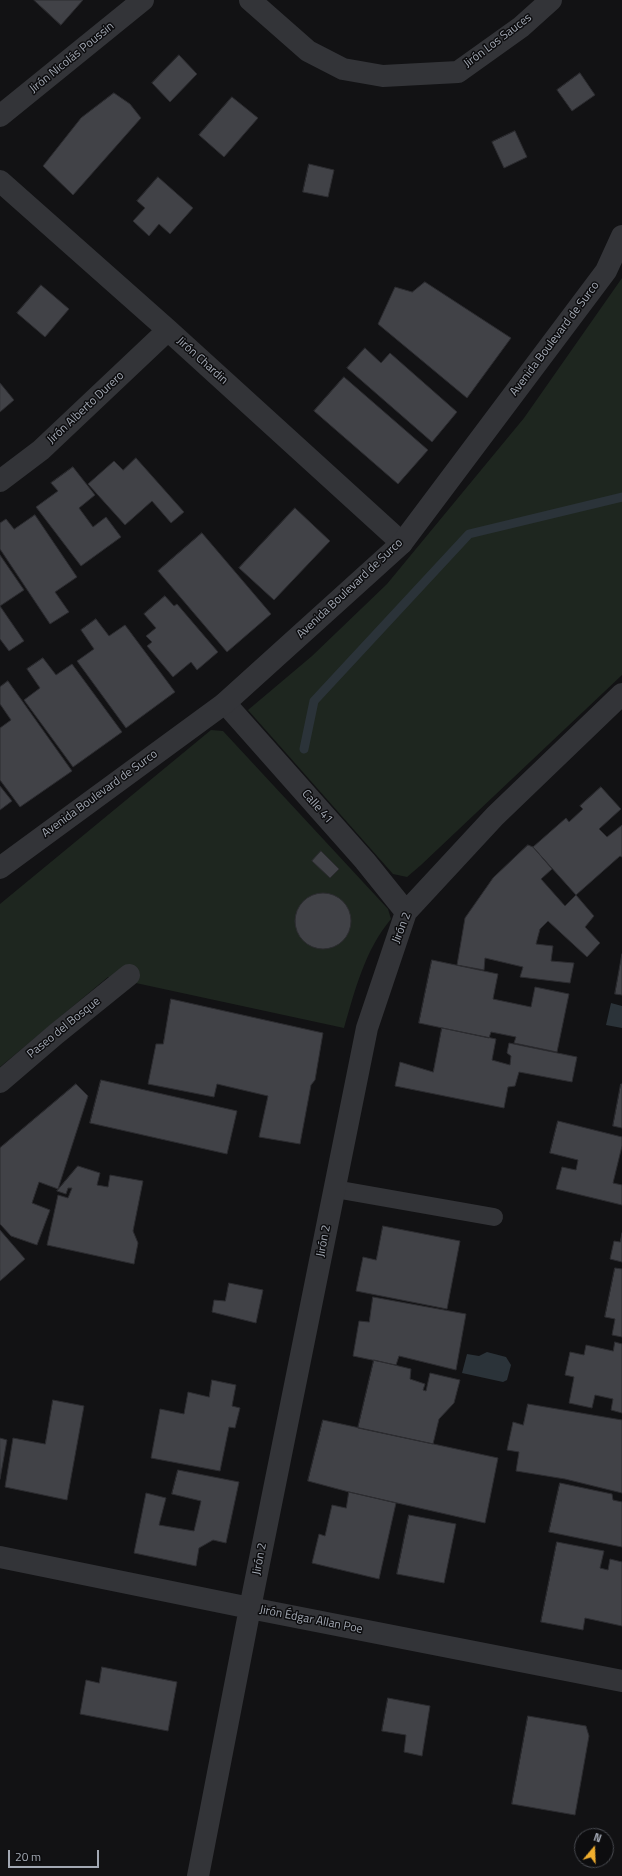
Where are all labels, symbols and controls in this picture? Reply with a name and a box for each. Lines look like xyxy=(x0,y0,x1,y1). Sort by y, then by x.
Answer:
street label: Jirón Los Sauces xyxy=(461,11,535,71)
street label: Jirón Nicolás Poussin xyxy=(27,19,117,97)
street label: Avenida Boulevard de Surco xyxy=(507,279,603,399)
street label: Jirón Chardin xyxy=(173,334,231,388)
street label: Jirón Alberto Durero xyxy=(45,369,127,447)
street label: Avenida Boulevard de Surco xyxy=(294,536,406,642)
street label: Avenida Boulevard de Surco xyxy=(39,747,161,841)
street label: Calle 41 xyxy=(298,787,336,827)
street label: Jirón 2 xyxy=(389,910,415,946)
street label: Paseo del Bosque xyxy=(25,994,103,1062)
street label: Jirón 2 xyxy=(314,1224,334,1258)
street label: Jirón 2 xyxy=(250,1542,270,1576)
street label: Jirón Édgar Allan Poe xyxy=(258,1603,364,1637)
north arrow xyxy=(574,1828,614,1868)
text: N xyxy=(591,1829,604,1846)
scale bar xyxy=(10,1842,101,1868)
text: 20 m xyxy=(15,1847,41,1866)

